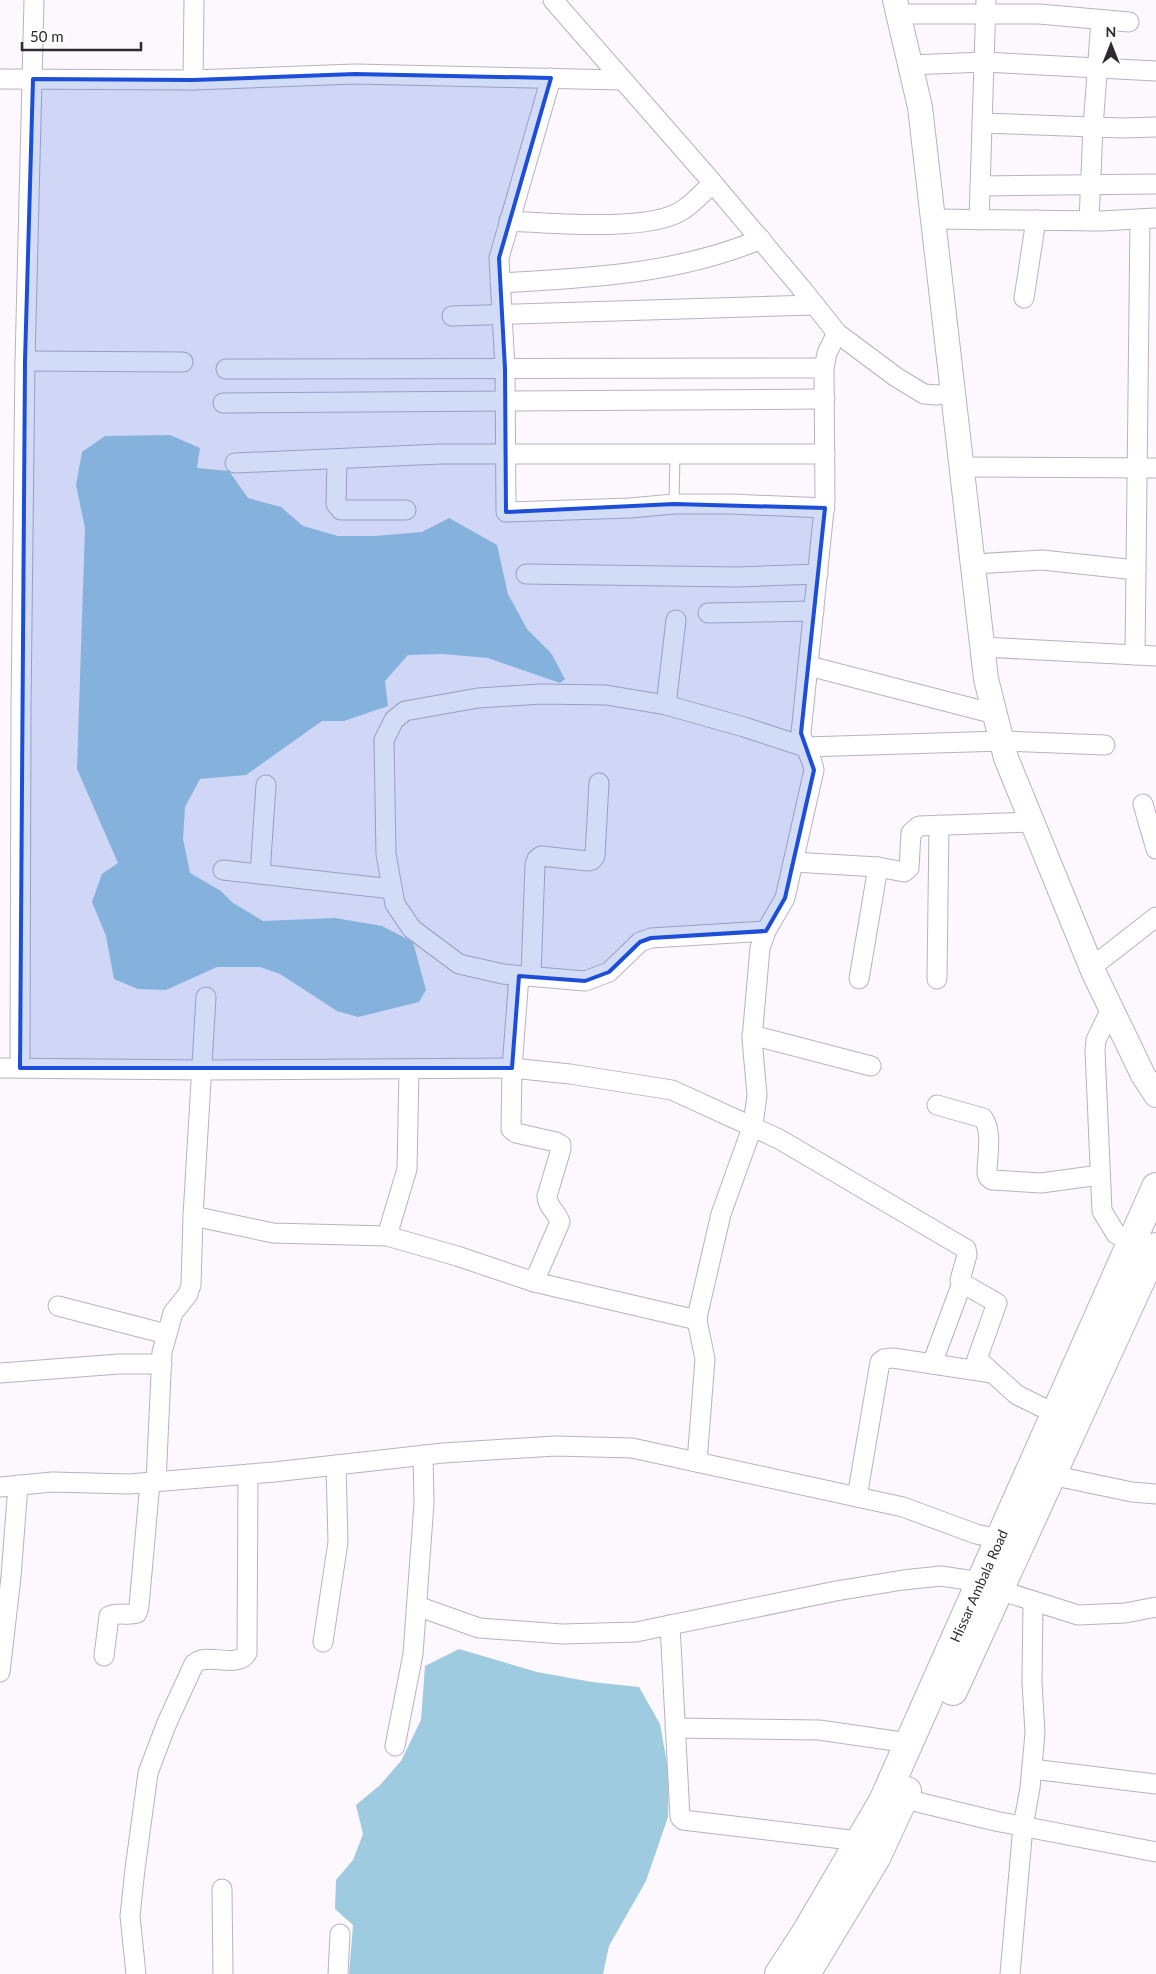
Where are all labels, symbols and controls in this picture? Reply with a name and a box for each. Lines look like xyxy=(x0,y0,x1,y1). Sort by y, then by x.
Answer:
scale bar xyxy=(22,20,141,52)
north arrow xyxy=(1086,20,1136,70)
text: N xyxy=(1106,23,1116,40)
text: 50 m xyxy=(30,27,64,45)
street label: Hissar Ambala Road xyxy=(946,1527,1011,1645)

